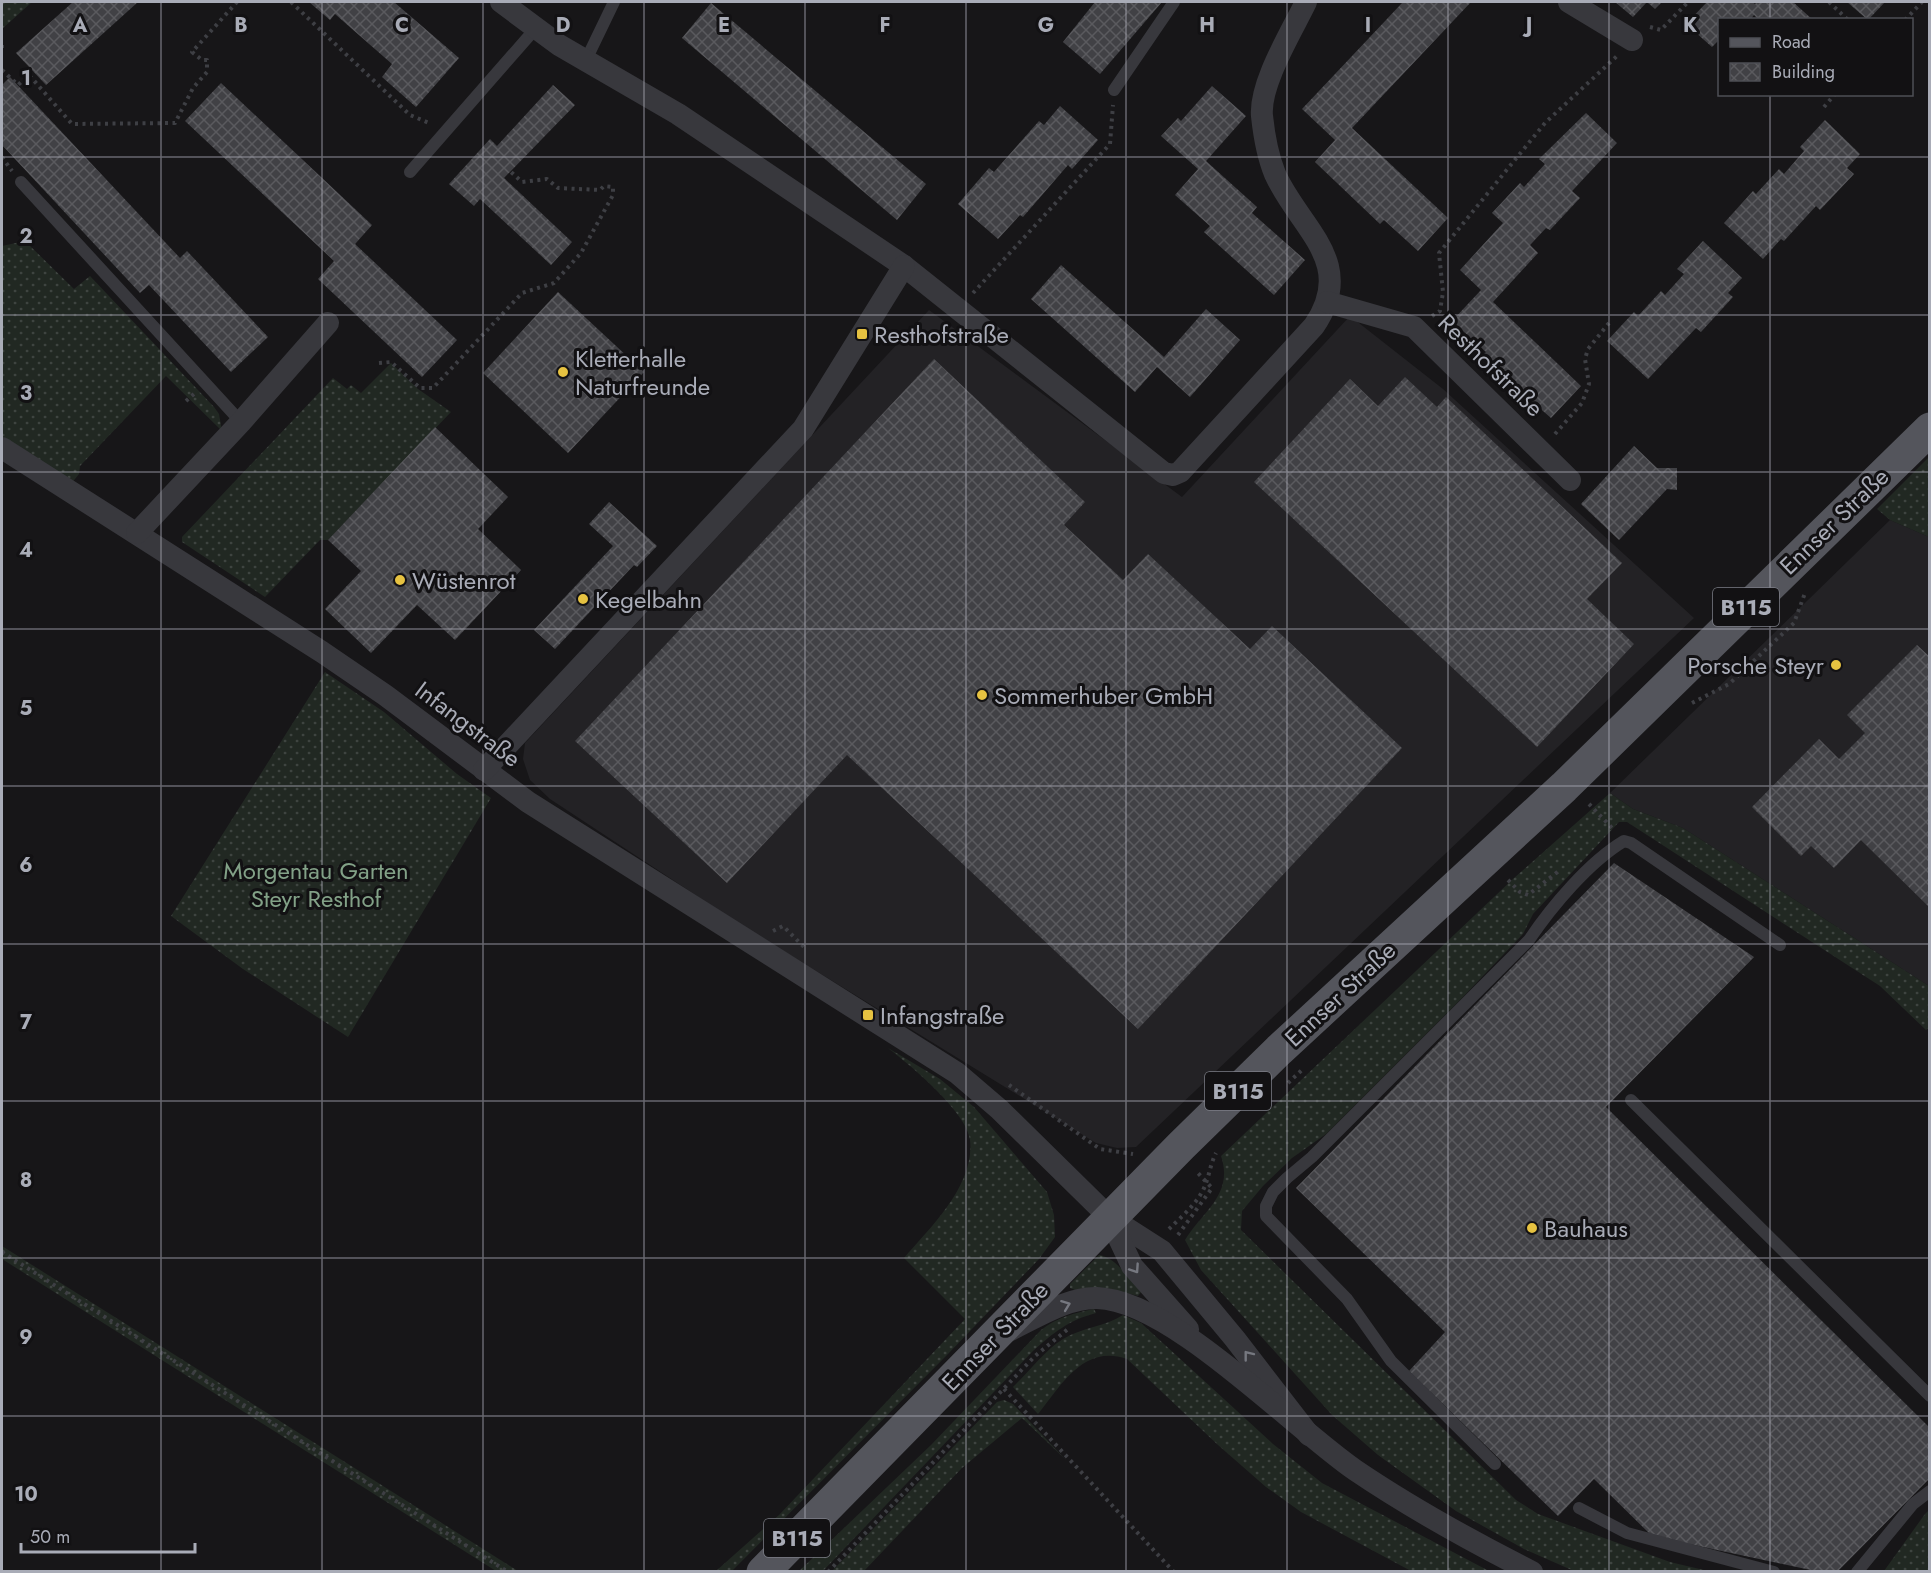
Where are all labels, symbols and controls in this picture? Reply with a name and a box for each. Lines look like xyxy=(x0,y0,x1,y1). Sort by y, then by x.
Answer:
text: A xyxy=(72,11,88,40)
text: B xyxy=(234,11,248,40)
text: C xyxy=(395,11,409,40)
text: D xyxy=(556,11,570,40)
text: E xyxy=(718,11,730,40)
text: F xyxy=(879,11,891,40)
text: G xyxy=(1038,11,1054,40)
text: H xyxy=(1199,11,1215,40)
text: I xyxy=(1365,11,1371,40)
text: J xyxy=(1522,11,1532,40)
text: K xyxy=(1683,11,1697,40)
legend xyxy=(1718,18,1913,96)
text: Road xyxy=(1772,29,1811,55)
text: Building xyxy=(1772,59,1835,85)
text: 1 xyxy=(21,64,31,93)
text: 2 xyxy=(19,222,33,251)
street label: Resthofstraße xyxy=(1430,306,1552,424)
place label: Resthofstraße xyxy=(874,317,1009,352)
marker: Resthofstraße xyxy=(855,327,869,341)
place label: Kletterhalle Naturfreunde xyxy=(575,341,710,404)
marker: Kletterhalle Naturfreunde xyxy=(556,365,570,379)
text: 3 xyxy=(20,379,32,408)
street label: Ennser Straße xyxy=(1771,460,1897,582)
text: 4 xyxy=(19,536,33,565)
place label: Wüstenrot xyxy=(412,563,516,598)
marker: Wüstenrot xyxy=(393,573,407,587)
place label: Kegelbahn xyxy=(595,582,702,617)
road number: B115 xyxy=(1713,588,1779,626)
marker: Kegelbahn xyxy=(576,592,590,606)
place label: Porsche Steyr xyxy=(1687,648,1825,683)
marker: Porsche Steyr xyxy=(1829,658,1843,672)
street label: Infangstraße xyxy=(408,673,528,775)
place label: Sommerhuber GmbH xyxy=(994,678,1213,713)
marker: Sommerhuber GmbH xyxy=(975,688,989,702)
text: 5 xyxy=(20,694,33,723)
text: 6 xyxy=(19,851,33,880)
park label: Morgentau Garten Steyr Resthof xyxy=(223,853,409,916)
street label: Ennser Straße xyxy=(1277,933,1403,1055)
place label: Infangstraße xyxy=(880,998,1004,1033)
text: 7 xyxy=(20,1008,33,1037)
marker: Infangstraße xyxy=(861,1008,875,1022)
road number: B115 xyxy=(1205,1072,1271,1110)
text: 8 xyxy=(20,1166,32,1195)
place label: Bauhaus xyxy=(1544,1211,1628,1246)
marker: Bauhaus xyxy=(1525,1221,1539,1235)
one-way arrow xyxy=(1128,1262,1139,1273)
street label: Ennser Straße xyxy=(934,1273,1056,1399)
one-way arrow xyxy=(1060,1300,1071,1313)
text: 9 xyxy=(19,1323,33,1352)
one-way arrow xyxy=(1244,1351,1255,1362)
text: 10 xyxy=(14,1480,38,1509)
scale bar xyxy=(21,1516,195,1554)
road number: B115 xyxy=(764,1519,830,1557)
text: 50 m xyxy=(30,1524,70,1550)

